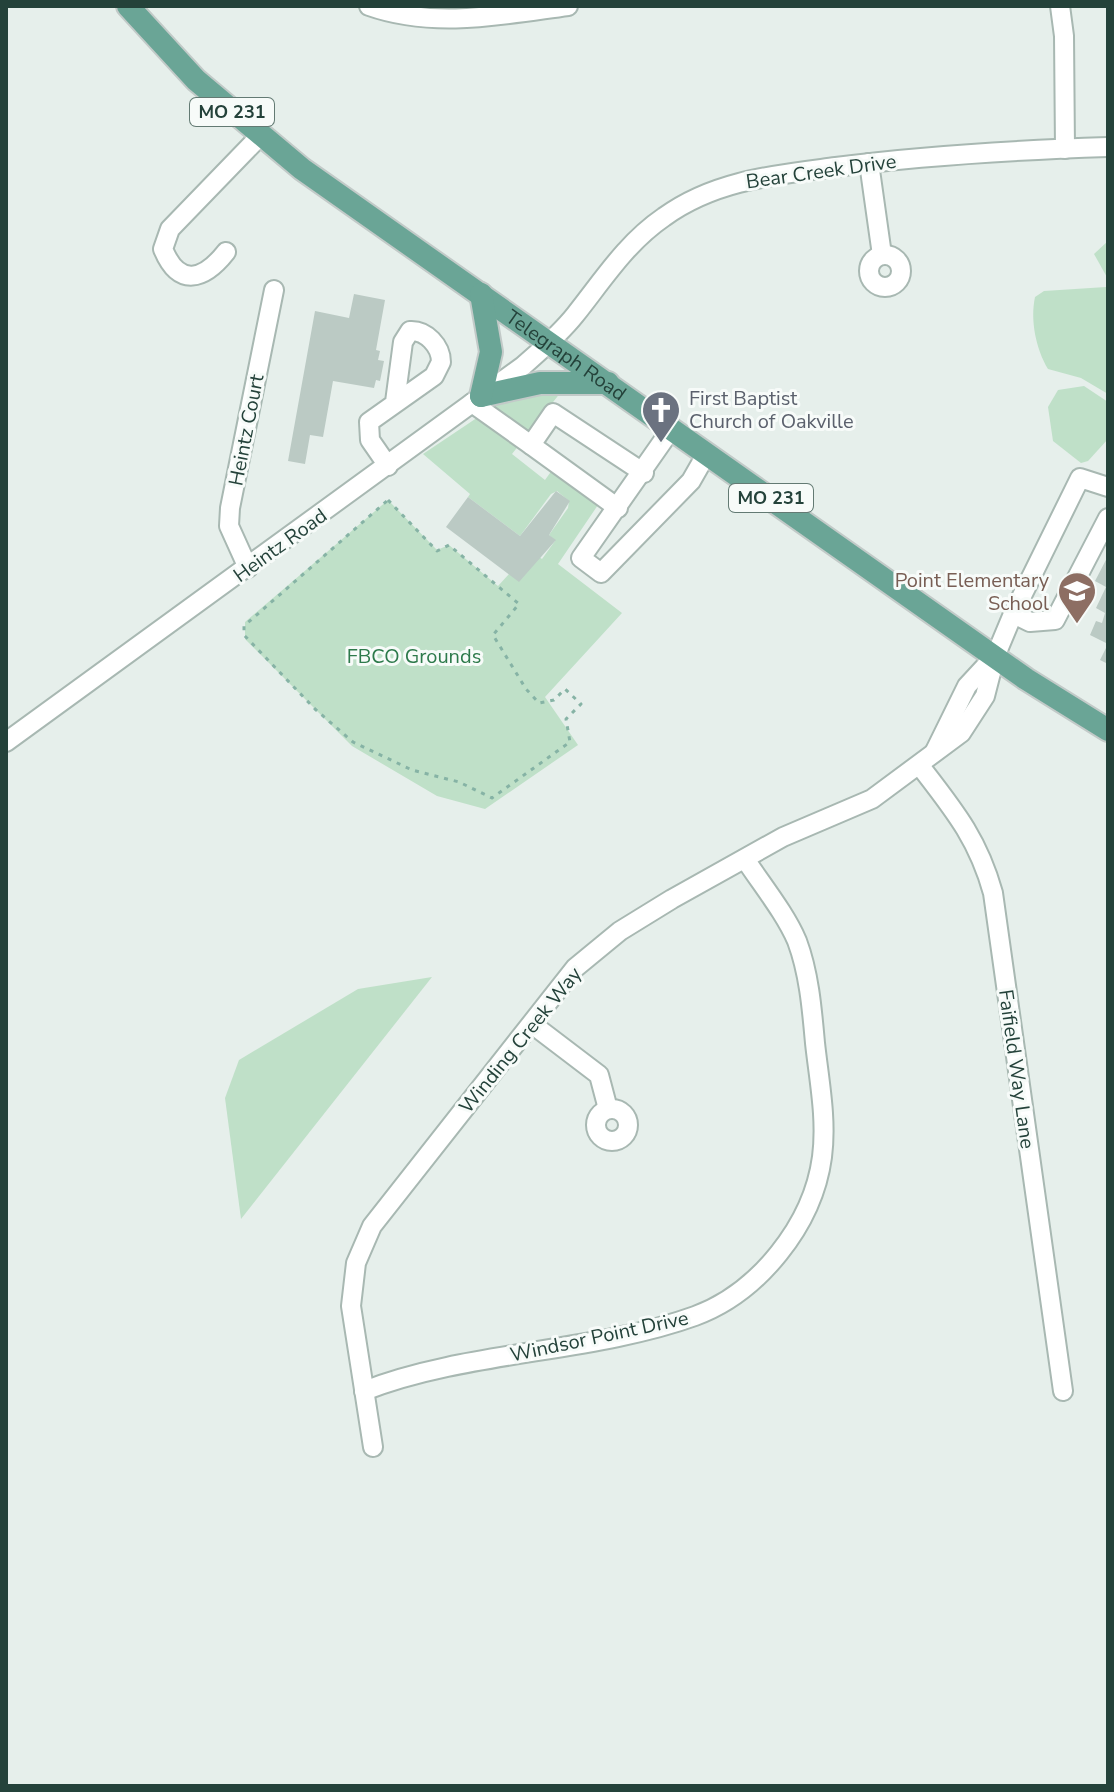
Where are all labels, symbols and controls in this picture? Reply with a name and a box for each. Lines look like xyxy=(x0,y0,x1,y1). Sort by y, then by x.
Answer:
road number: MO 231 xyxy=(190,98,274,126)
street label: Bear Creek Drive xyxy=(744,148,898,195)
street label: Telegraph Road xyxy=(500,304,632,407)
street label: Heintz Court xyxy=(222,371,271,488)
place label: First Baptist Church of Oakville xyxy=(689,385,854,435)
church icon: First Baptist Church of Oakville xyxy=(640,389,682,444)
road number: MO 231 xyxy=(729,484,813,512)
street label: Heintz Road xyxy=(228,502,333,589)
place label: Point Elementary School xyxy=(895,567,1050,617)
school or university icon: Point Elementary School xyxy=(1056,570,1098,625)
park label: FBCO Grounds xyxy=(347,643,481,670)
street label: Winding Creek Way xyxy=(453,961,588,1119)
street label: Faifield Way Lane xyxy=(992,988,1041,1150)
street label: Windsor Point Drive xyxy=(507,1304,691,1369)

